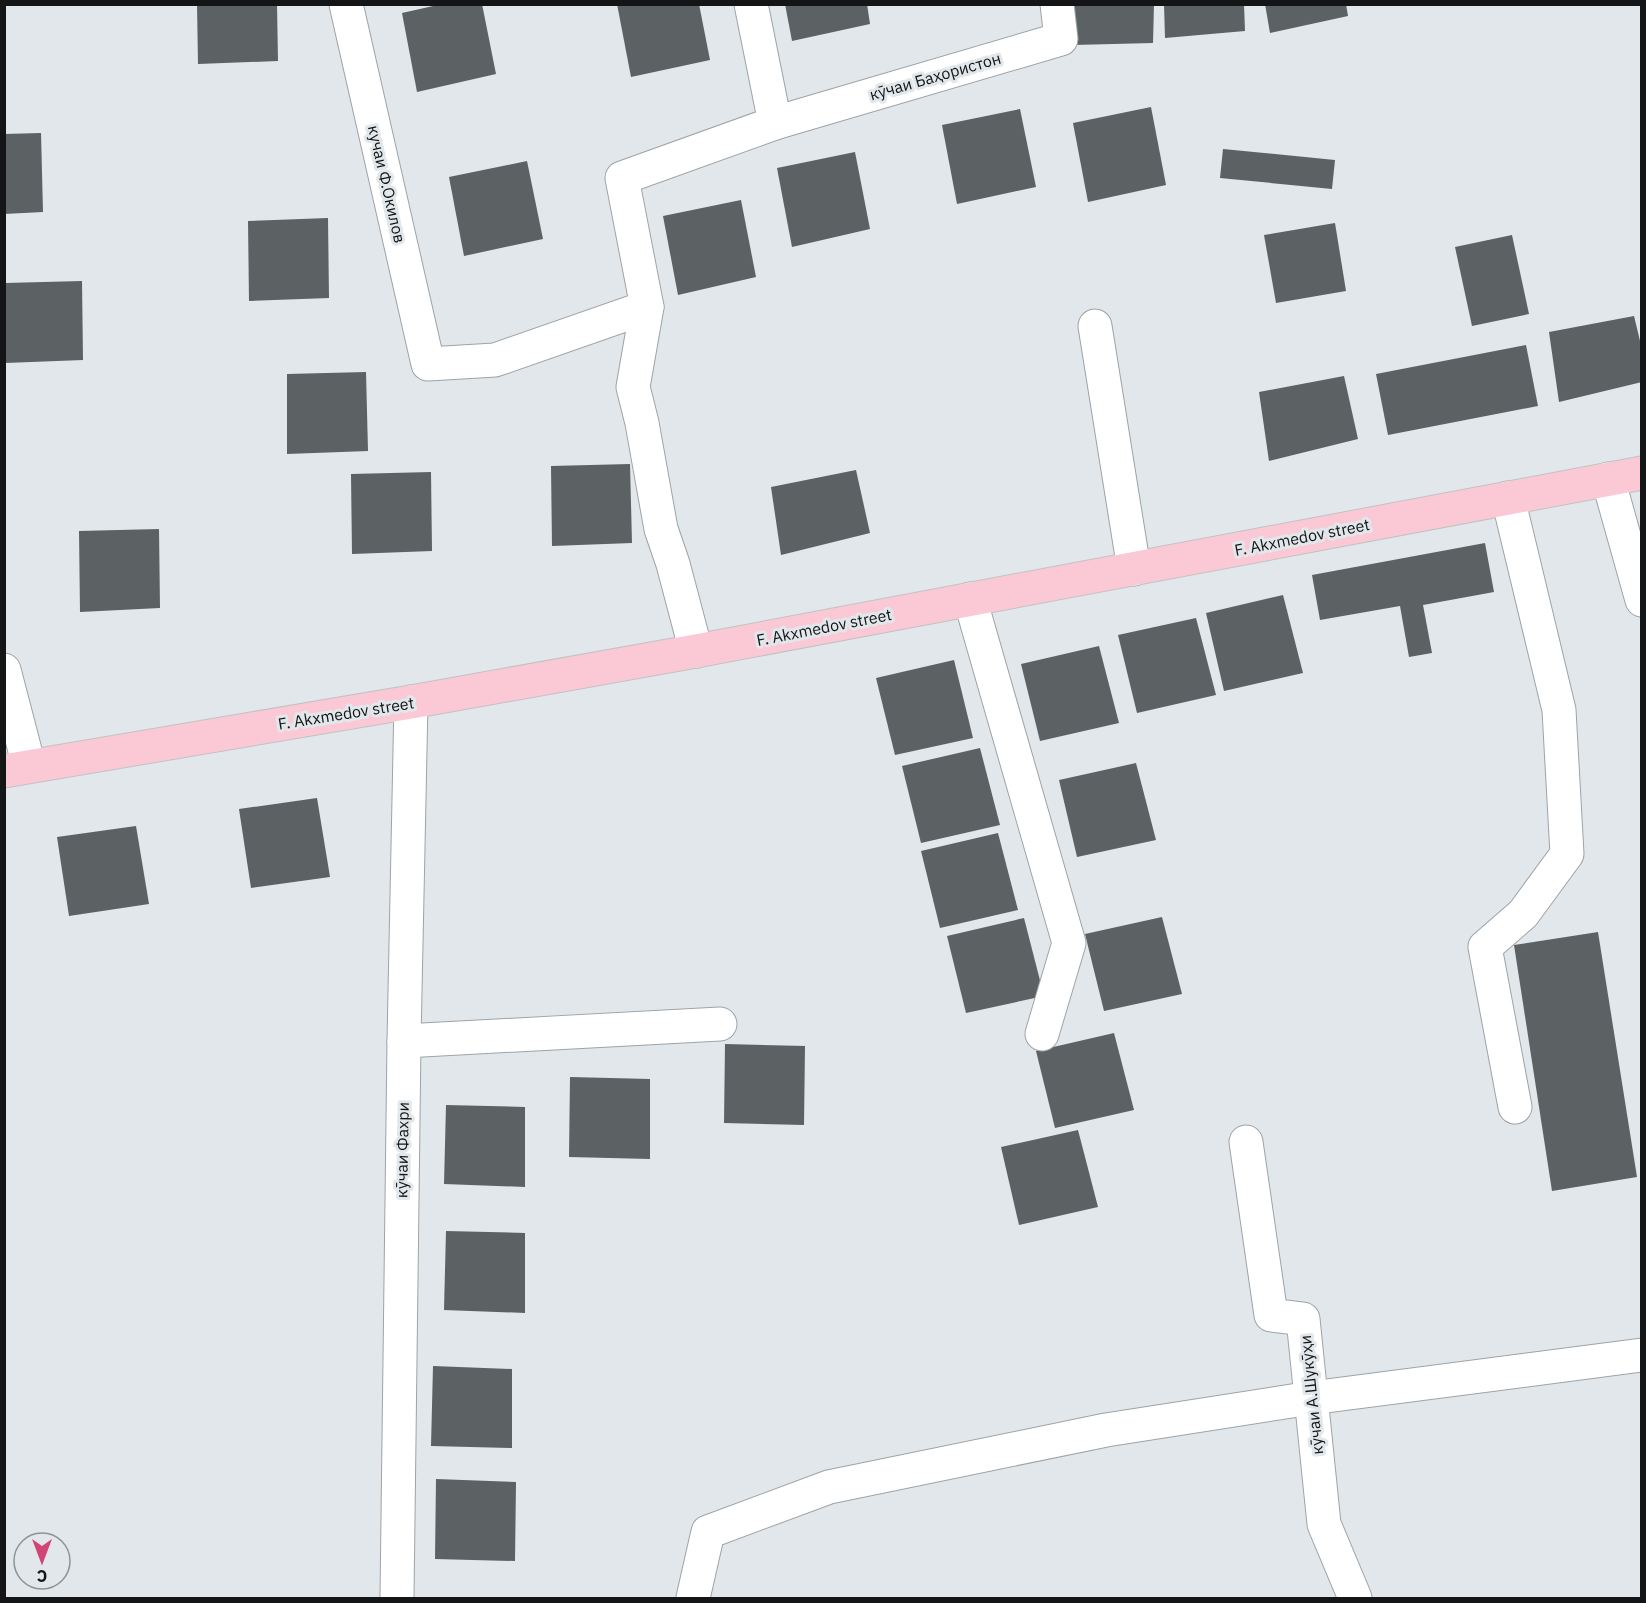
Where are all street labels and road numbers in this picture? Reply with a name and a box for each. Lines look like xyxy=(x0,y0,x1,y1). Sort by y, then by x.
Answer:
street label: кӯчаи Баҳористон xyxy=(867,48,1003,104)
street label: кучаи Ф.Окилов xyxy=(364,123,410,245)
street label: F. Akxmedov street xyxy=(1233,514,1371,560)
street label: F. Akxmedov street xyxy=(755,604,893,650)
street label: F. Akxmedov street xyxy=(277,692,415,734)
street label: кӯчаи Фахри xyxy=(391,1102,413,1198)
street label: кӯчаи А.Шукӯҳи xyxy=(1295,1334,1327,1456)

